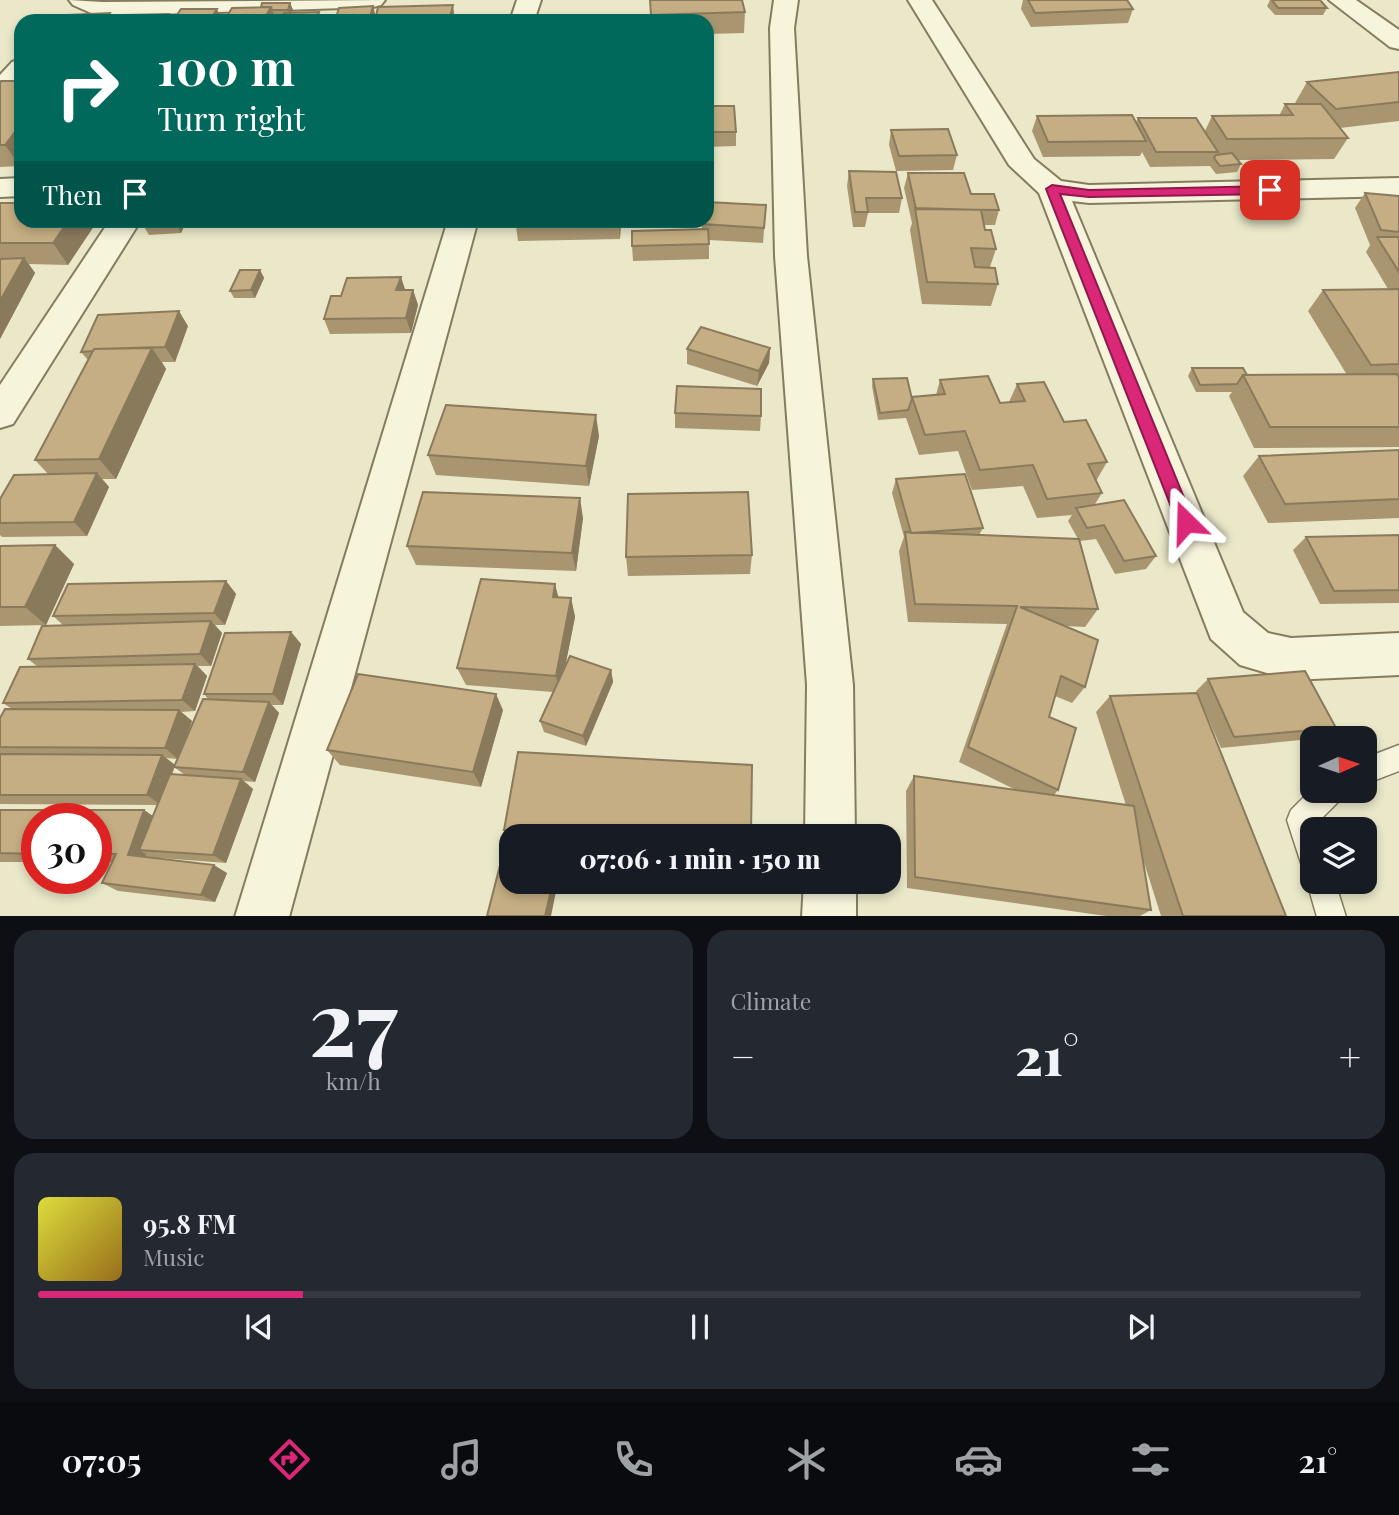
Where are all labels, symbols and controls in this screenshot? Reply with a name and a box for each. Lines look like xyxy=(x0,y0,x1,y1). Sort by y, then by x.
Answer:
text: 100 m xyxy=(157,33,295,98)
icon: right xyxy=(42,42,133,133)
text: Turn right xyxy=(157,96,305,139)
pin xyxy=(1240,160,1300,220)
icon: arrive xyxy=(1251,171,1289,209)
icon: arrive xyxy=(116,175,154,213)
text: Then xyxy=(42,177,102,212)
position arrow xyxy=(1149,485,1223,559)
north arrow xyxy=(1300,726,1377,803)
map controls xyxy=(1300,726,1377,894)
speed limit sign: 30 xyxy=(21,803,112,894)
button: layers xyxy=(1300,817,1377,894)
text: 07:06 · 1 min · 150 m xyxy=(580,841,820,876)
text: 27 xyxy=(309,959,398,1080)
text: Climate xyxy=(731,985,811,1016)
text: 21° xyxy=(1015,1020,1079,1089)
text: − xyxy=(731,1030,755,1081)
text: + xyxy=(1339,1030,1361,1081)
text: km/h xyxy=(326,1065,381,1096)
text: 95.8 FM xyxy=(143,1206,236,1241)
text: Music xyxy=(143,1241,204,1272)
icon: previous xyxy=(240,1308,278,1346)
icon: pause xyxy=(681,1308,719,1346)
icon: next xyxy=(1122,1308,1160,1346)
icon: directions xyxy=(265,1435,314,1484)
icon: music xyxy=(437,1435,486,1484)
icon: phone xyxy=(609,1435,658,1484)
icon: climate xyxy=(782,1435,831,1484)
icon: car xyxy=(954,1435,1003,1484)
icon: filters xyxy=(1126,1435,1175,1484)
text: 07:05 xyxy=(62,1438,141,1481)
text: 21° xyxy=(1299,1438,1337,1481)

